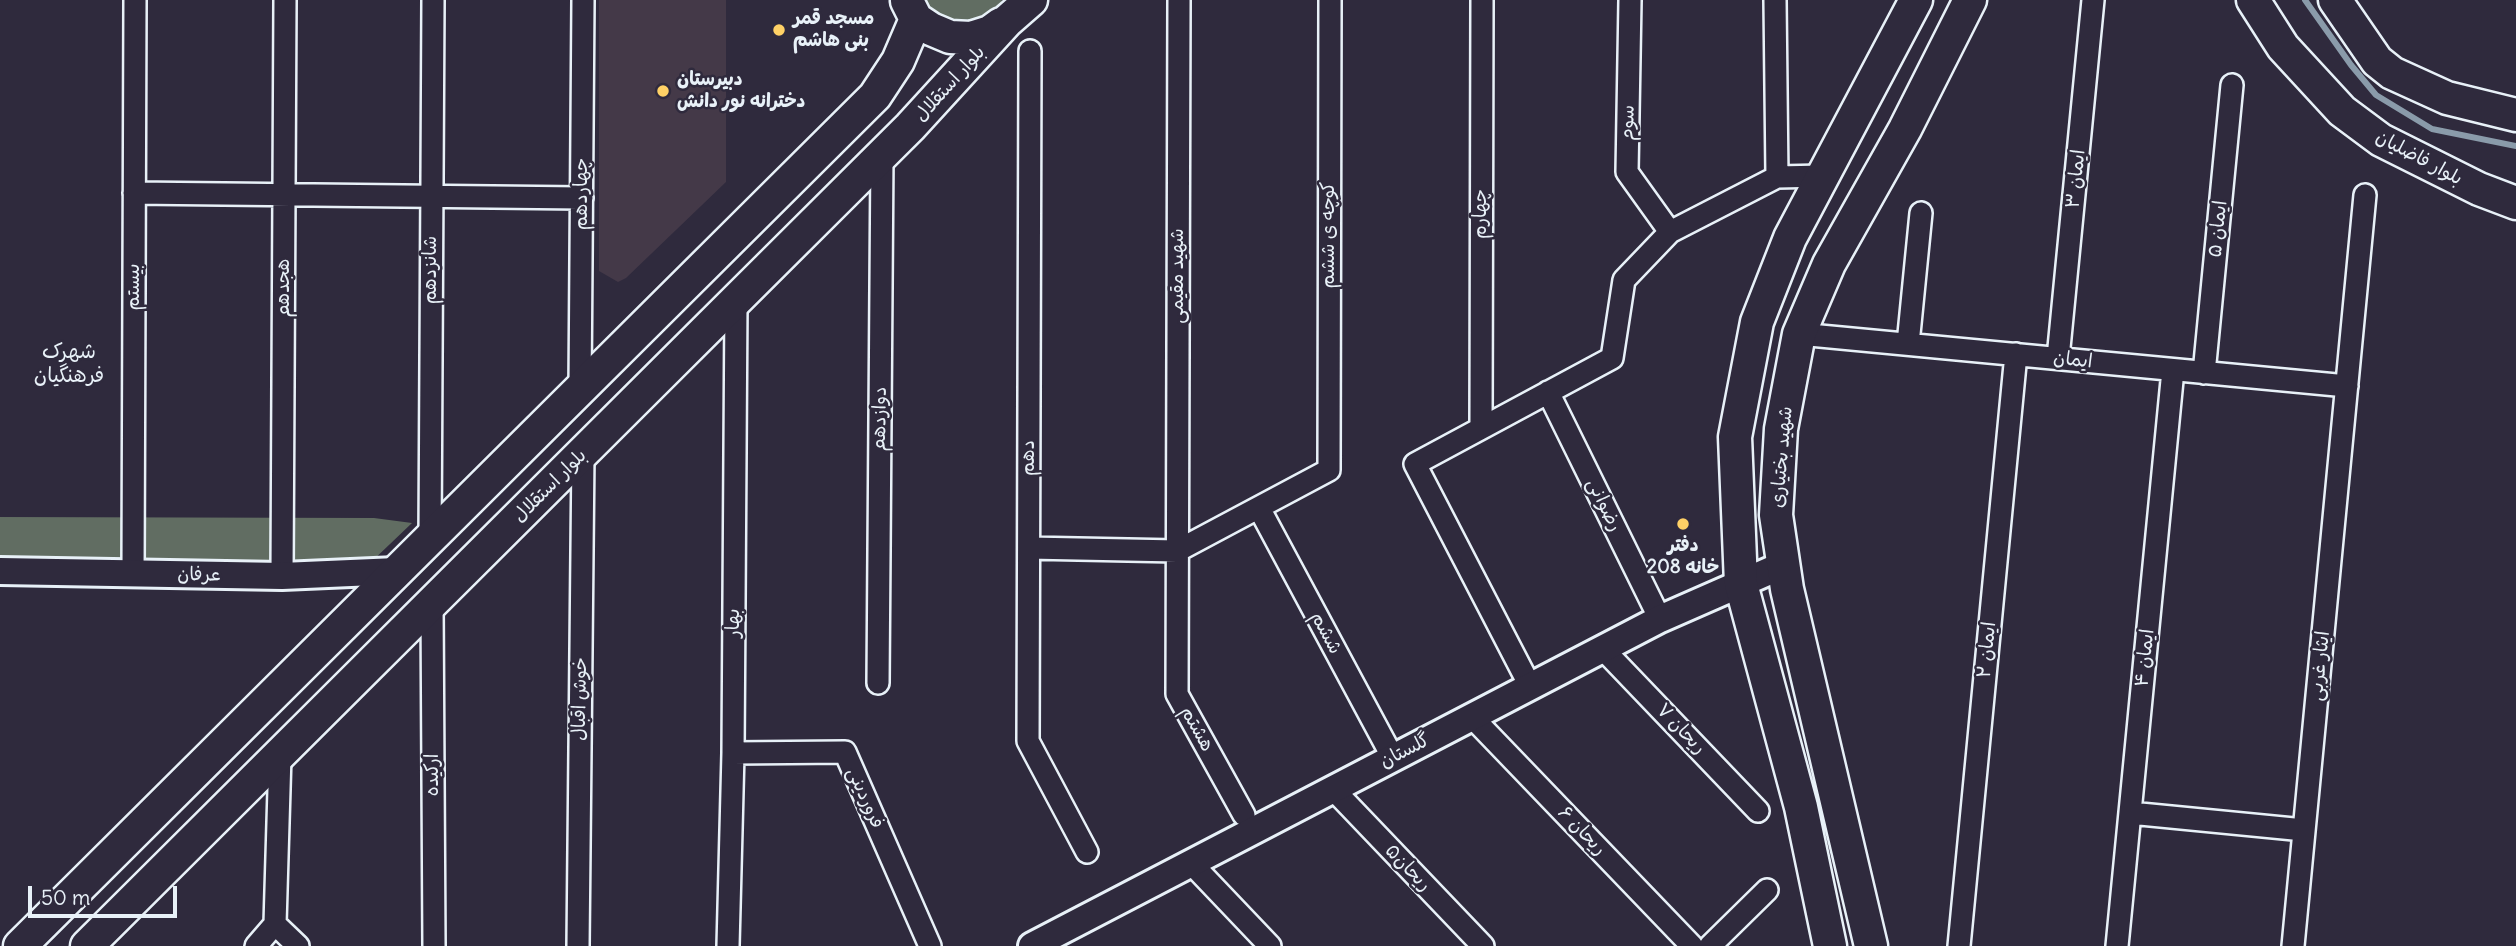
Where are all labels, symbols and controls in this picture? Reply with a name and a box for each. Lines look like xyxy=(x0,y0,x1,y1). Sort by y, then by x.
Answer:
place label: مسجد قمر بنی هاشم xyxy=(793,8,874,52)
marker: مسجد قمر بنی هاشم xyxy=(771,22,787,38)
street label: بلوار استقلال xyxy=(910,41,990,127)
place label: دبیرستان دخترانه نور دانش xyxy=(677,69,805,113)
marker: دبیرستان دخترانه نور دانش xyxy=(655,83,671,99)
street label: سوم xyxy=(1616,105,1640,141)
street label: بلوار فاضلیان xyxy=(2372,126,2466,190)
street label: ایمان ۳ xyxy=(2062,148,2090,210)
street label: چهاردهم xyxy=(571,158,593,230)
street label: کوچه ی ششم xyxy=(1318,181,1340,289)
street label: چهارم xyxy=(1470,189,1492,239)
street label: ایمان ۵ xyxy=(2204,199,2232,259)
street label: شهید مقیمی xyxy=(1167,228,1189,324)
street label: شانزدهم xyxy=(420,236,442,304)
street label: هجدهم xyxy=(273,258,295,318)
street label: بیستم xyxy=(123,263,145,311)
district label: شهرک فرهنگیان xyxy=(34,339,104,389)
street label: ایمان xyxy=(2052,347,2094,373)
street label: دوازدهم xyxy=(868,386,892,452)
street label: شهید بختیاری xyxy=(1766,405,1798,509)
street label: دهم xyxy=(1018,440,1040,476)
street label: بلوار استقلال xyxy=(508,444,592,528)
street label: رضوانی xyxy=(1581,475,1627,535)
marker: دفتر خانه 208 xyxy=(1675,516,1691,532)
place label: دفتر خانه 208 xyxy=(1647,535,1719,579)
street label: عرفان xyxy=(177,563,221,587)
street label: ششم xyxy=(1305,608,1347,658)
street label: بهار xyxy=(723,609,745,637)
street label: ایمان ۲ xyxy=(1973,621,2001,679)
street label: ایمان ۴ xyxy=(2131,628,2159,688)
street label: ایثار غربی xyxy=(2305,630,2335,702)
street label: خوش اقبال xyxy=(568,657,592,741)
street label: ریحان ۷ xyxy=(1651,699,1711,759)
street label: هشتم xyxy=(1175,702,1219,756)
street label: گلستان xyxy=(1376,729,1434,773)
street label: ارکیده xyxy=(422,754,444,796)
street label: فروردینی xyxy=(841,764,889,832)
street label: ریحان ۶ xyxy=(1553,802,1611,860)
street label: ریحان۵ xyxy=(1380,840,1436,896)
scale bar xyxy=(32,872,180,916)
text: 50 m xyxy=(41,884,90,911)

